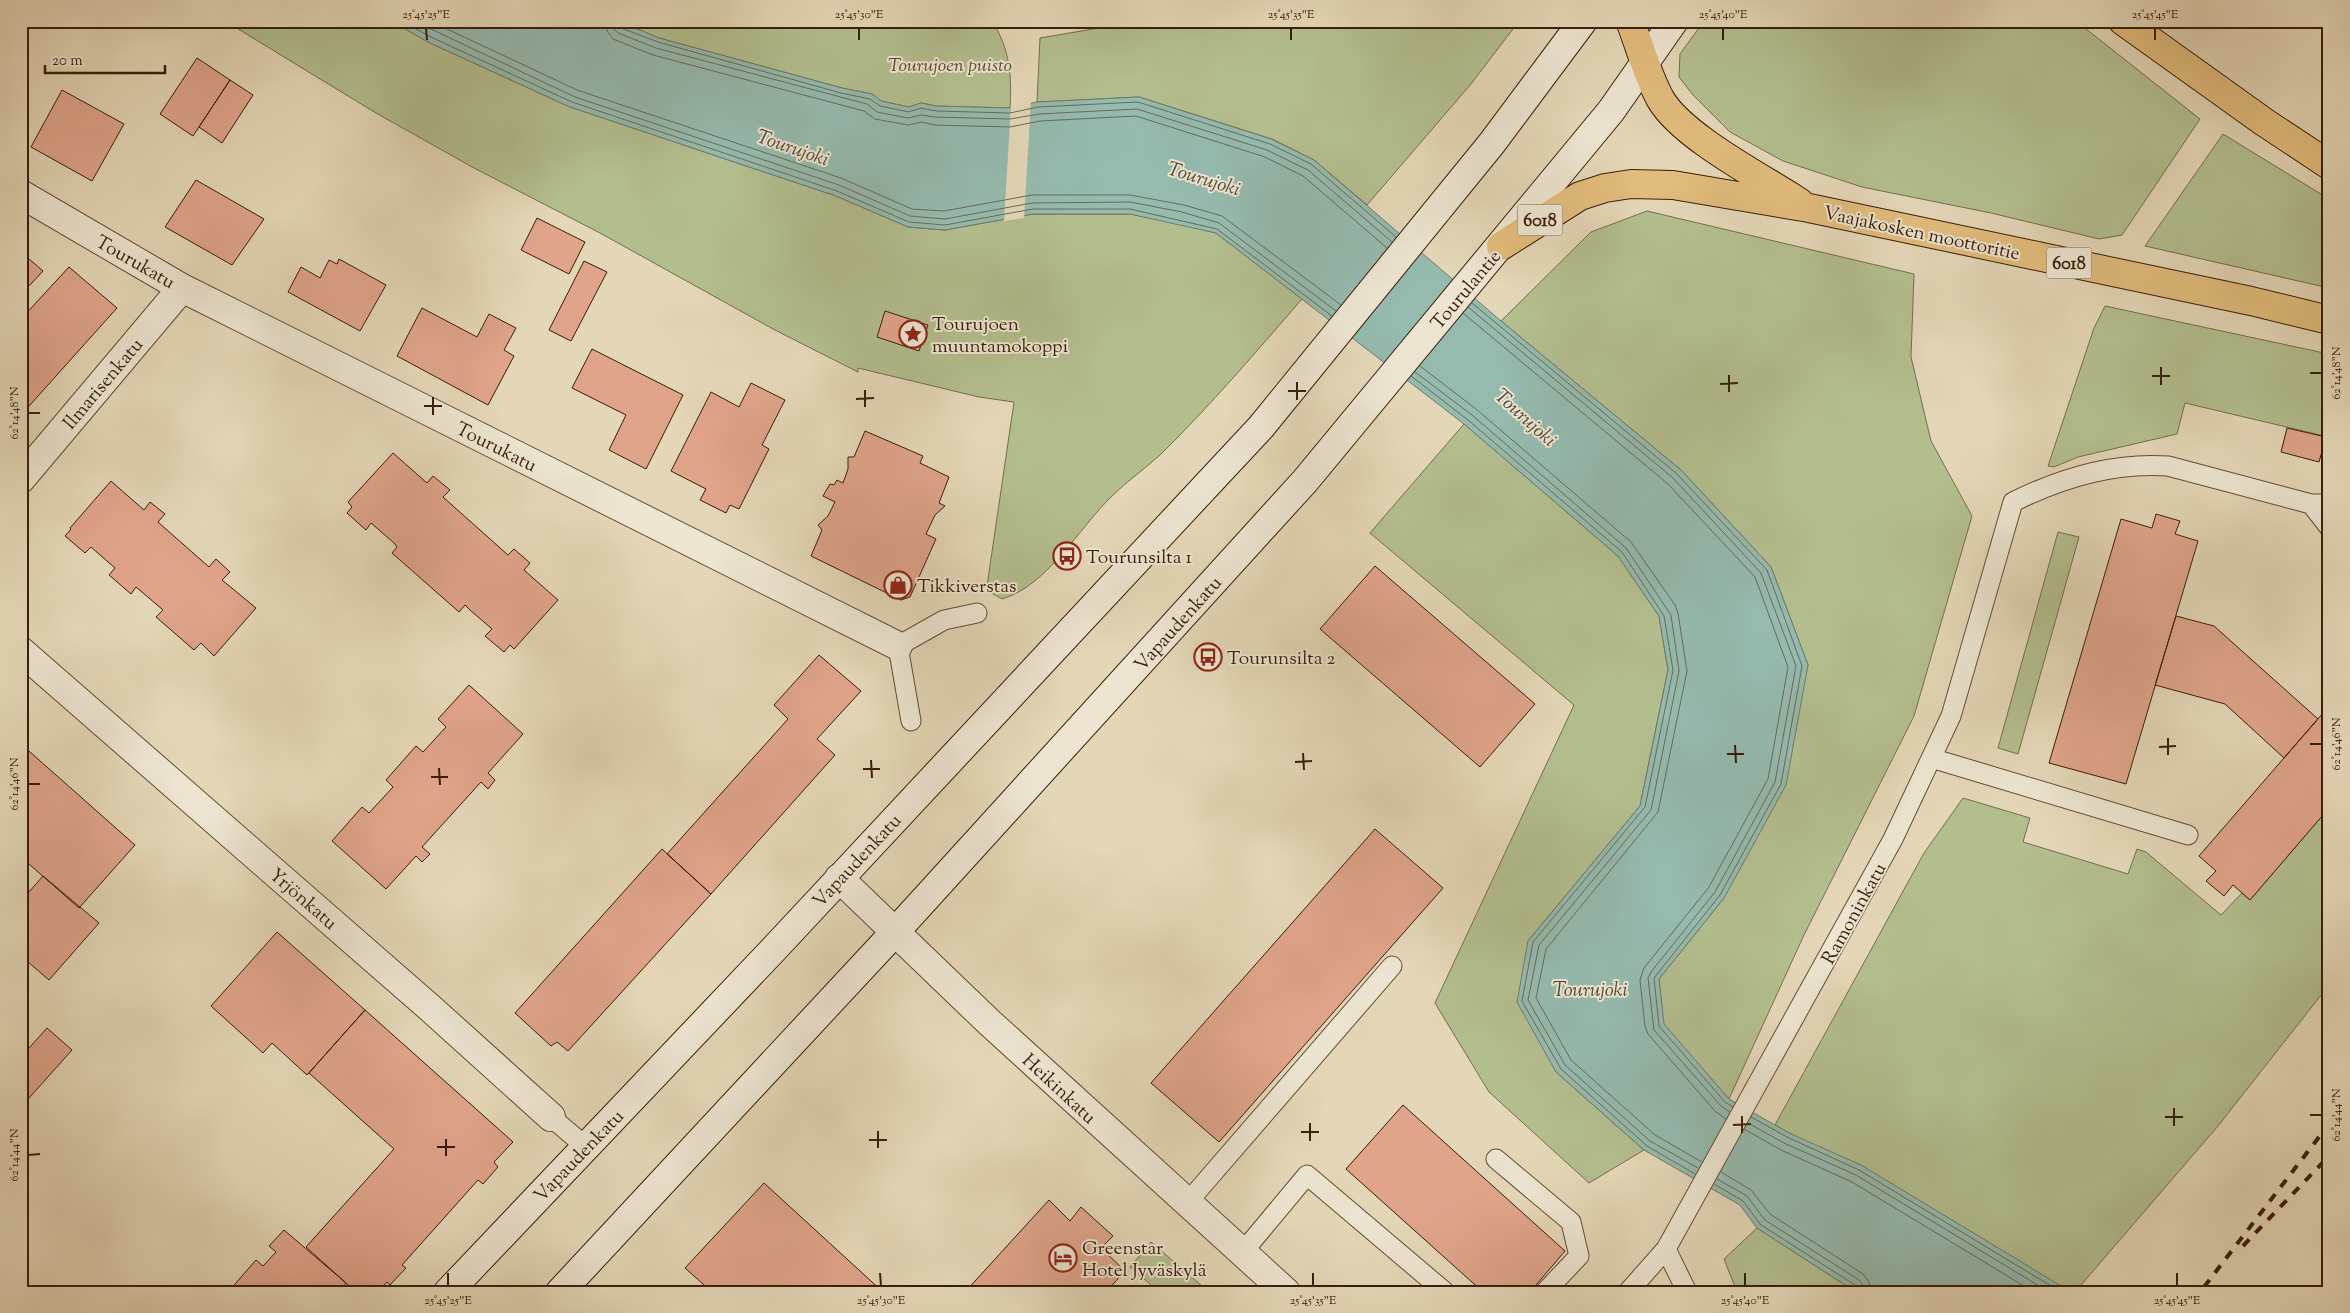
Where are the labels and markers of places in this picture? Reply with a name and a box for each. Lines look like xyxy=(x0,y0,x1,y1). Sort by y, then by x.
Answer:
place label: Tourujoen muuntamokoppi xyxy=(932,312,1068,361)
place icon: Tourujoen muuntamokoppi xyxy=(898,319,928,349)
bus stop icon: Tourunsilta 1 xyxy=(1052,541,1082,571)
place label: Tourunsilta 1 xyxy=(1086,545,1193,572)
shop icon: Tikkiverstas xyxy=(883,570,913,600)
place label: Tikkiverstas xyxy=(917,574,1016,601)
bus stop icon: Tourunsilta 2 xyxy=(1193,642,1223,672)
place label: Tourunsilta 2 xyxy=(1227,646,1336,673)
place label: Greenstar Hotel Jyväskylä xyxy=(1082,1236,1207,1285)
hotel icon: Greenstar Hotel Jyväskylä xyxy=(1048,1243,1078,1273)

